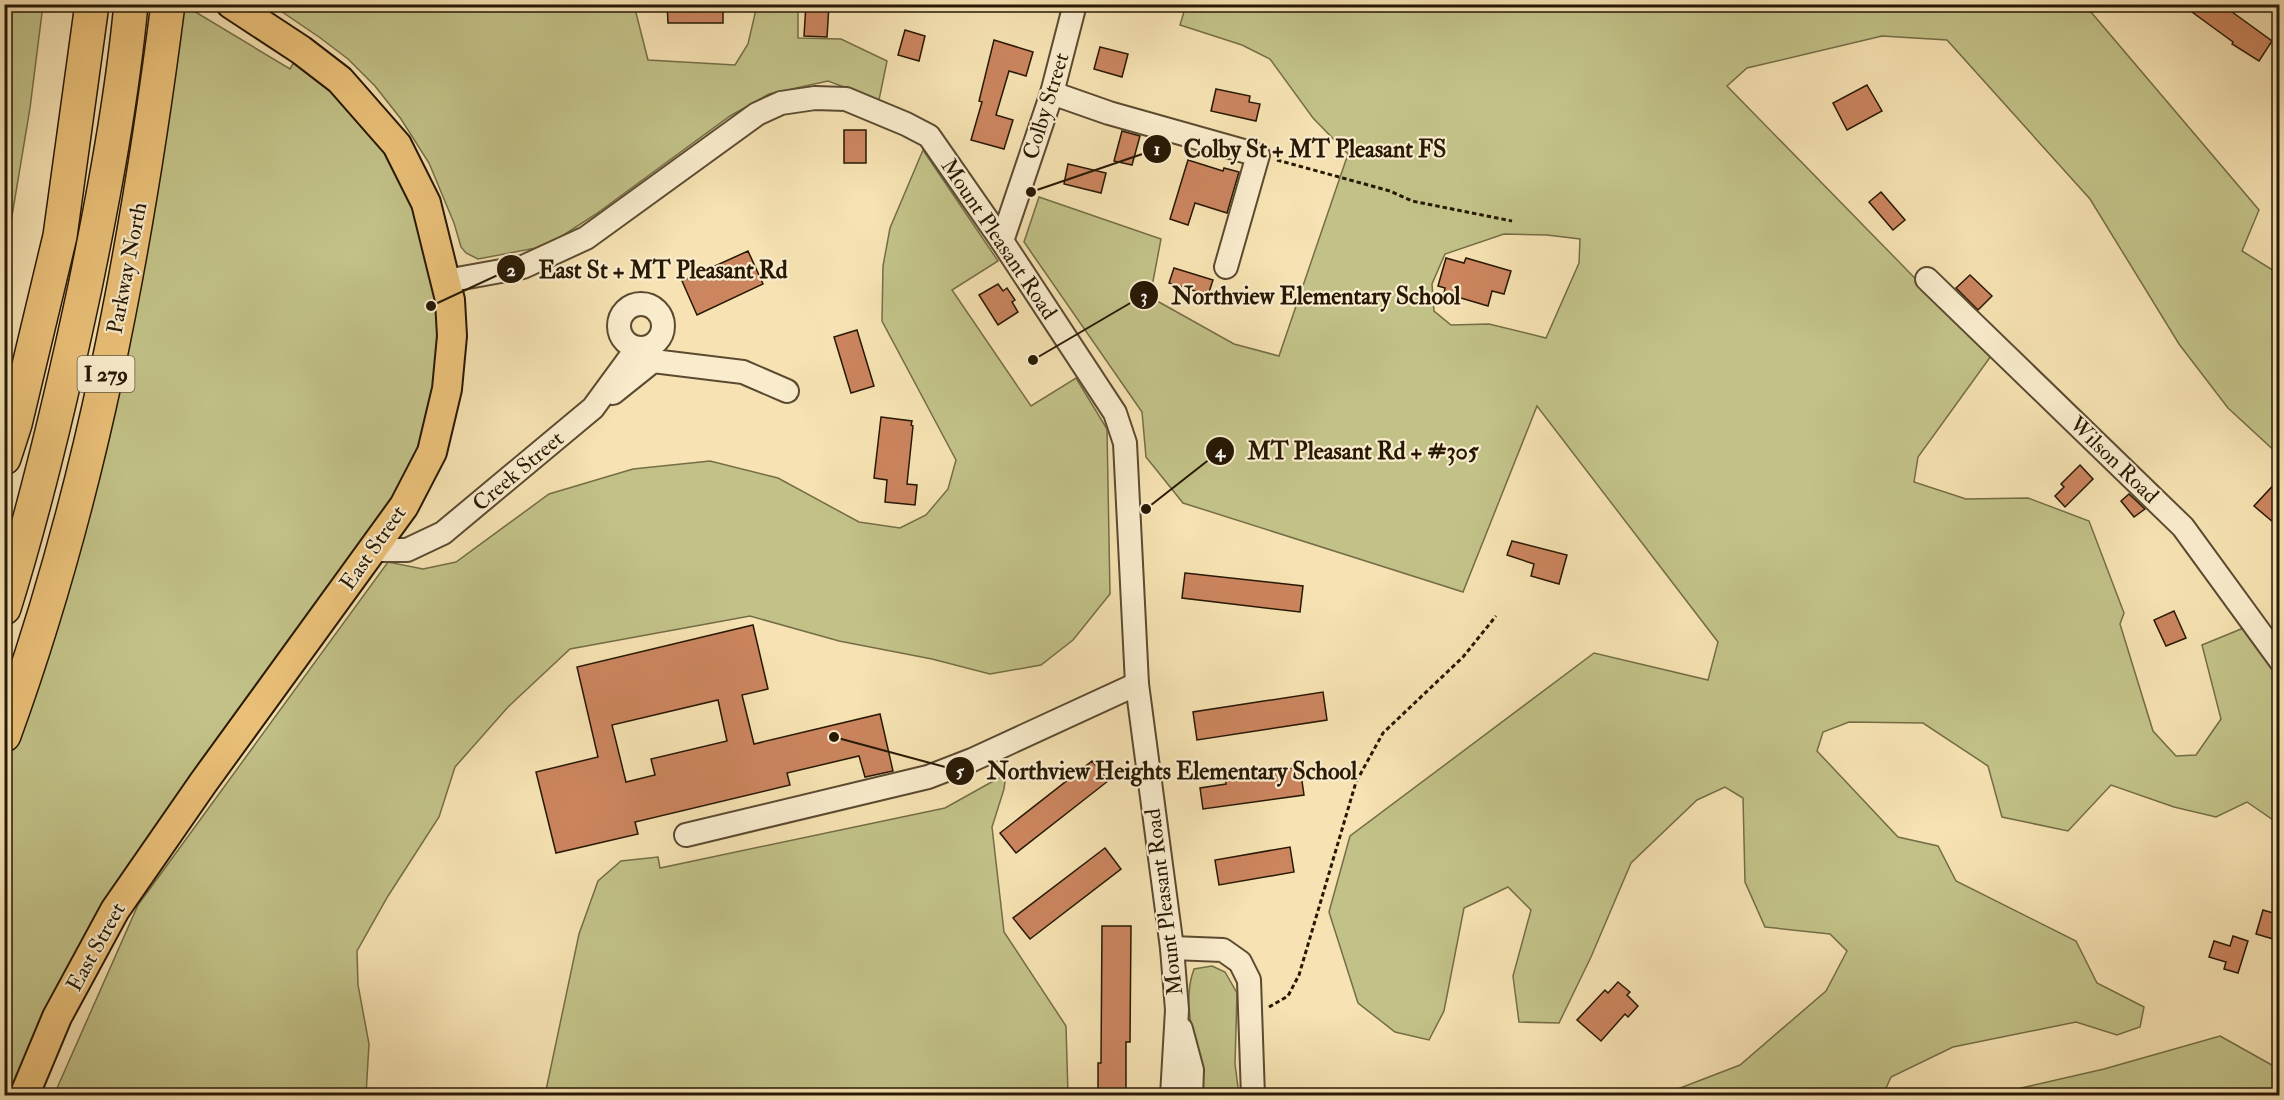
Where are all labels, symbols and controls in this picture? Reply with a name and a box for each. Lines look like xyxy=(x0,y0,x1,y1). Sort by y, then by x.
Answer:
street label: Colby Street xyxy=(1017,49,1075,163)
callout: Colby St + MT Pleasant FS xyxy=(1142,128,1459,170)
text: Colby St + MT Pleasant FS xyxy=(1184,134,1446,165)
text: 1 xyxy=(1154,138,1160,161)
street label: Mount Pleasant Road xyxy=(935,153,1063,325)
street label: Parkway North xyxy=(101,200,154,336)
callout: East St + MT Pleasant Rd xyxy=(496,248,799,290)
text: East St + MT Pleasant Rd xyxy=(538,255,788,286)
text: 2 xyxy=(506,259,516,282)
callout: Northview Elementary School xyxy=(1129,274,1472,316)
text: Northview Elementary School xyxy=(1170,281,1461,312)
text: 3 xyxy=(1141,285,1148,308)
road number: I 279 xyxy=(78,356,134,392)
street label: Wilson Road xyxy=(2063,410,2165,510)
street label: Creek Street xyxy=(467,425,569,517)
callout: MT Pleasant Rd + #305 xyxy=(1205,430,1490,472)
text: MT Pleasant Rd + #305 xyxy=(1247,436,1479,467)
text: 4 xyxy=(1214,440,1226,463)
street label: East Street xyxy=(334,500,412,596)
callout: Northview Heights Elementary School xyxy=(945,750,1369,792)
text: Northview Heights Elementary School xyxy=(986,756,1358,787)
text: 5 xyxy=(956,760,965,783)
street label: Mount Pleasant Road xyxy=(1139,807,1189,997)
street label: East Street xyxy=(60,898,132,996)

